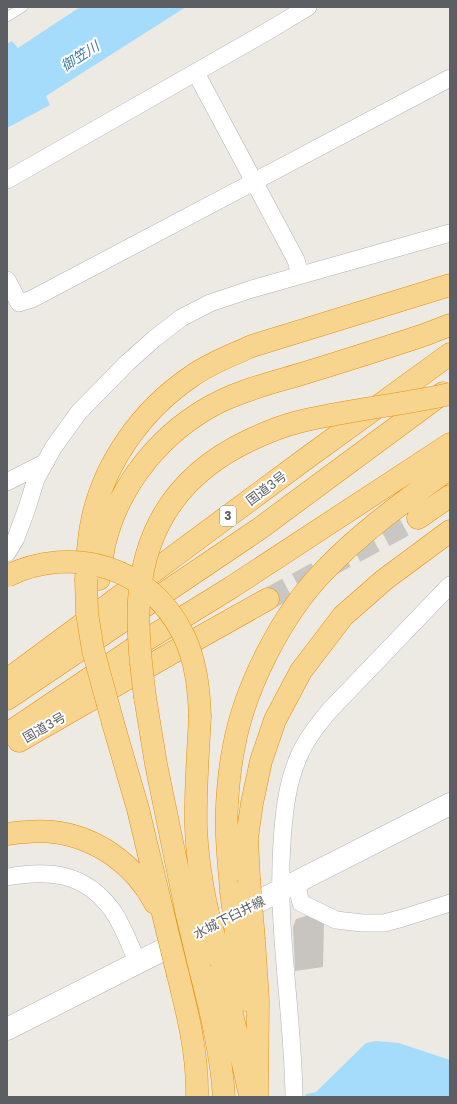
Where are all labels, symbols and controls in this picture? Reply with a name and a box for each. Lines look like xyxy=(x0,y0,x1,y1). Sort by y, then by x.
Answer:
water label: 御笠川 xyxy=(57,35,105,76)
street label: 国道3号 xyxy=(242,467,291,510)
road number: 3 xyxy=(220,506,236,526)
street label: 国道3号 xyxy=(19,708,69,747)
street label: 水城下臼井線 xyxy=(190,891,268,944)

